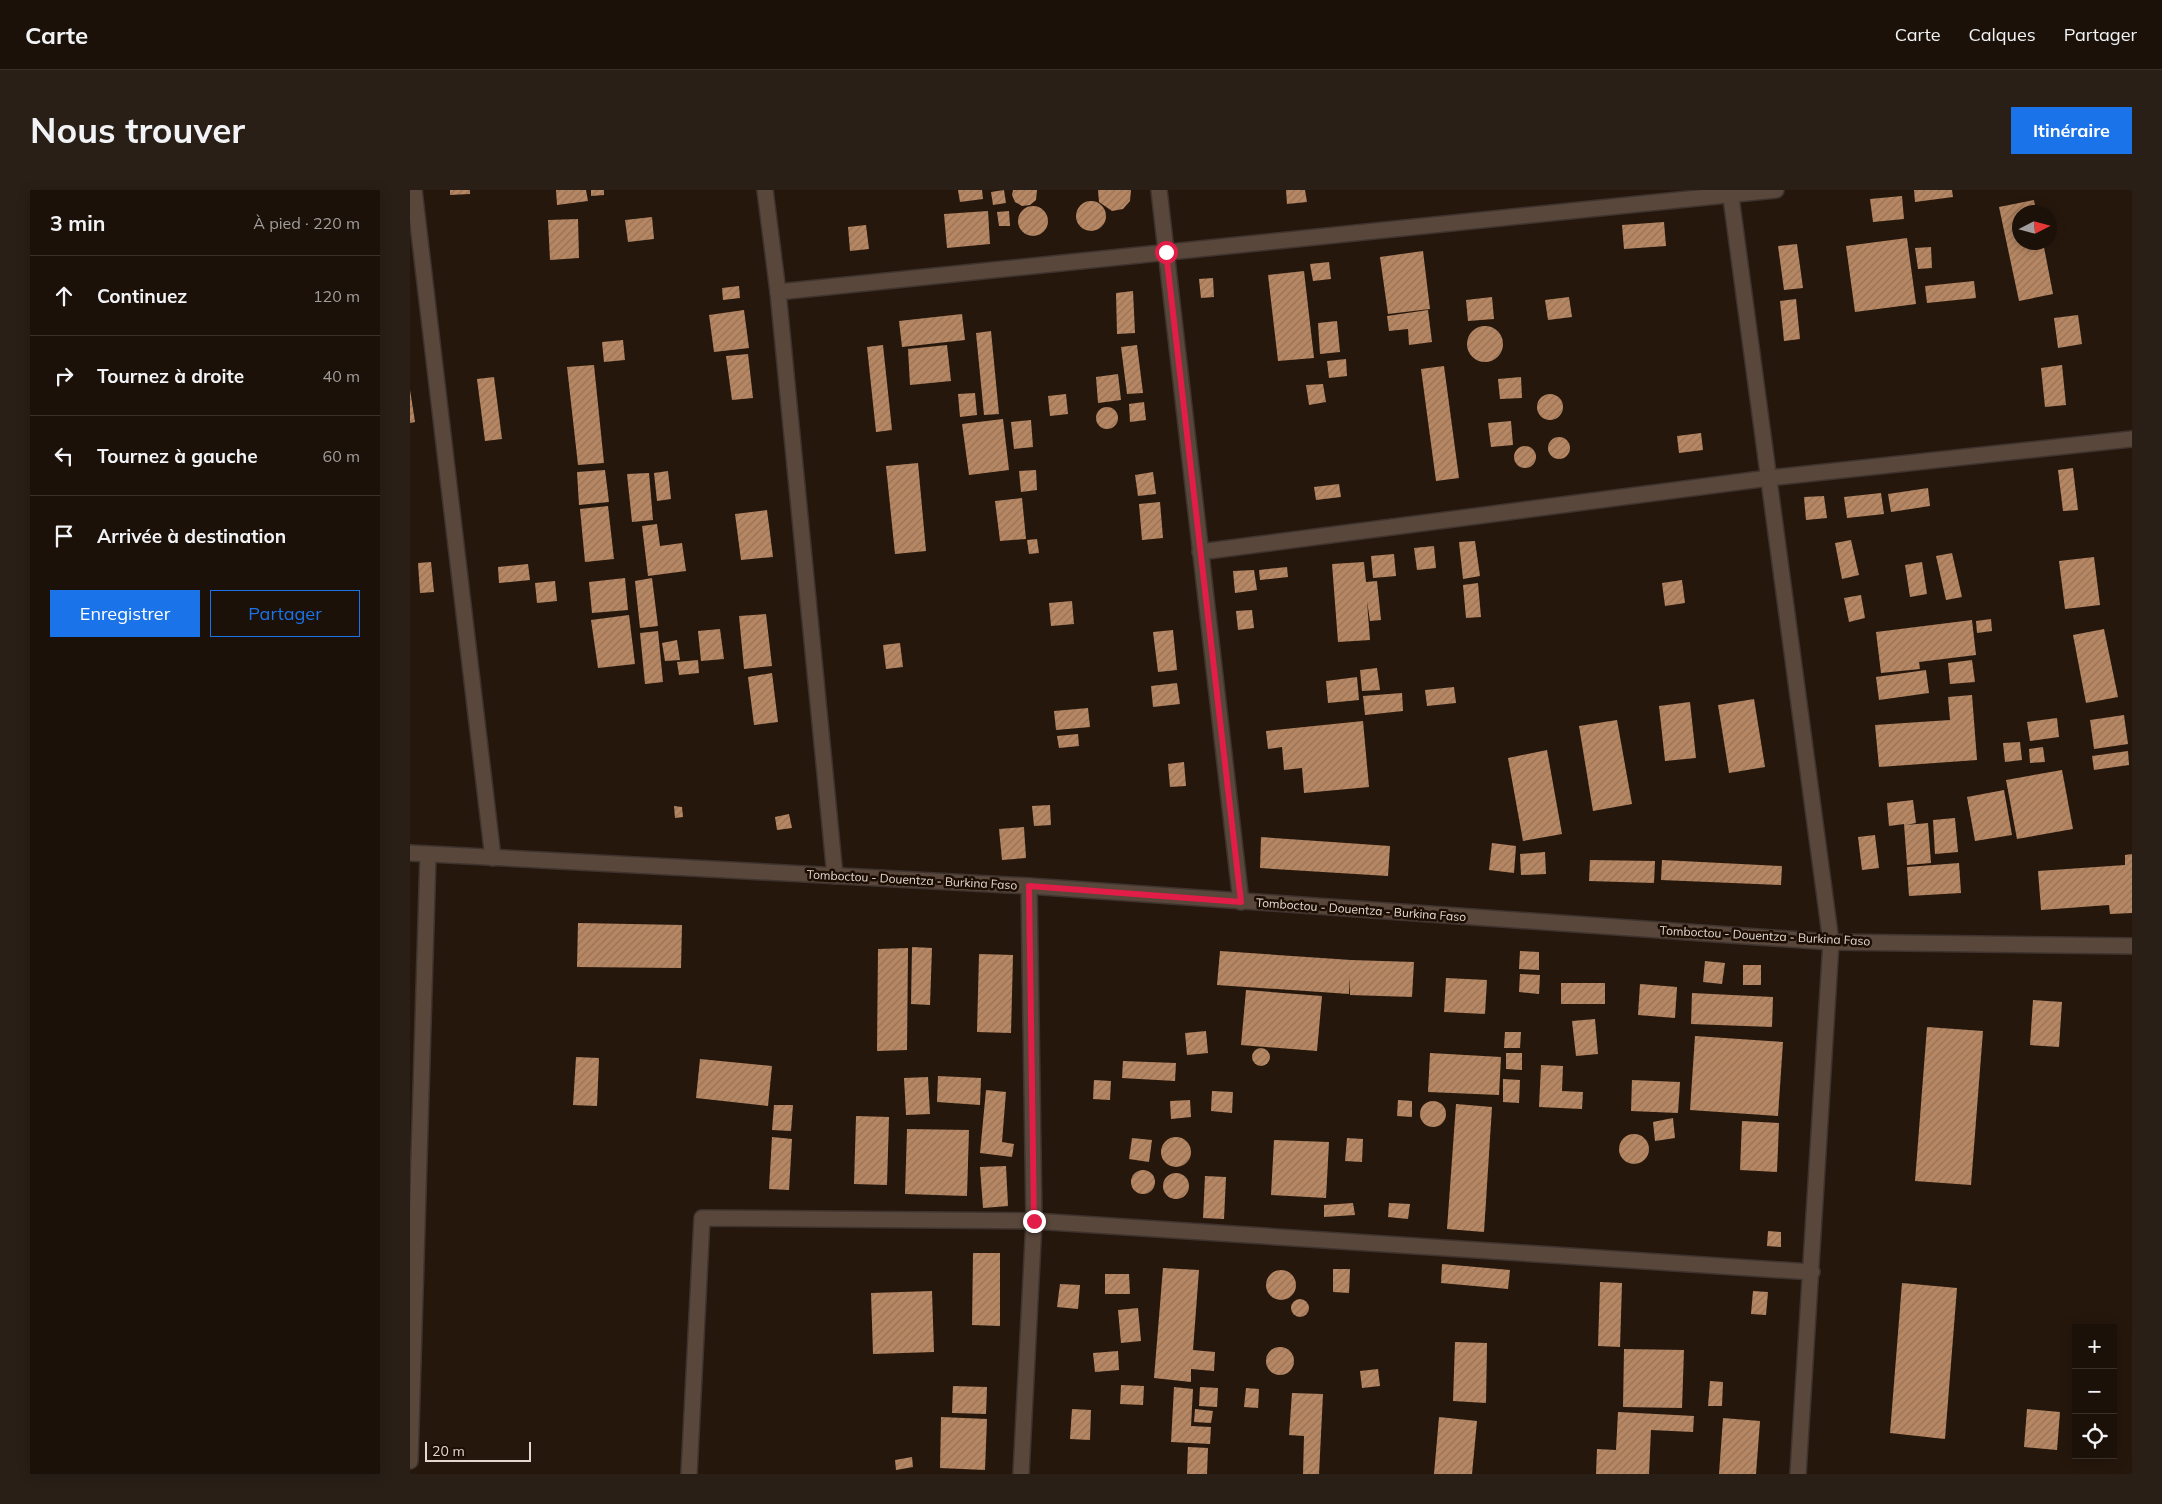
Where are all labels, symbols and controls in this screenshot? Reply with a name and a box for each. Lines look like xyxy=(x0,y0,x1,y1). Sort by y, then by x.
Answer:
text: Carte xyxy=(25,20,88,50)
text: Carte xyxy=(1895,23,1941,46)
text: Calques xyxy=(1969,23,2036,46)
text: Partager xyxy=(2064,23,2137,46)
button: Itinéraire xyxy=(2011,107,2132,154)
text: Nous trouver xyxy=(30,108,245,152)
north arrow xyxy=(2012,205,2057,250)
text: 3 min xyxy=(50,210,105,236)
text: À pied · 220 m xyxy=(253,213,360,233)
route start xyxy=(1155,241,1178,264)
icon: ahead xyxy=(50,282,78,310)
text: Continuez xyxy=(97,284,187,308)
text: 120 m xyxy=(313,286,360,306)
icon: right xyxy=(50,362,78,390)
text: Tournez à droite xyxy=(97,364,244,388)
text: 40 m xyxy=(323,366,360,386)
icon: left xyxy=(50,442,78,470)
text: Tournez à gauche xyxy=(97,444,258,468)
text: 60 m xyxy=(323,446,360,466)
icon: arrive xyxy=(50,522,78,550)
text: Arrivée à destination xyxy=(97,524,286,548)
button: Enregistrer xyxy=(50,590,200,637)
button: Partager xyxy=(210,590,360,637)
street label: Tomboctou - Douentza - Burkina Faso xyxy=(806,866,1018,893)
street label: Tomboctou - Douentza - Burkina Faso xyxy=(1255,895,1467,924)
street label: Tomboctou - Douentza - Burkina Faso xyxy=(1659,922,1871,949)
route end xyxy=(1023,1210,1046,1233)
map controls xyxy=(2072,1324,2117,1459)
button: + xyxy=(2072,1324,2117,1369)
button: − xyxy=(2072,1369,2117,1414)
button: locate xyxy=(2072,1414,2117,1459)
scale bar xyxy=(425,1439,531,1462)
text: 20 m xyxy=(432,1442,465,1460)

